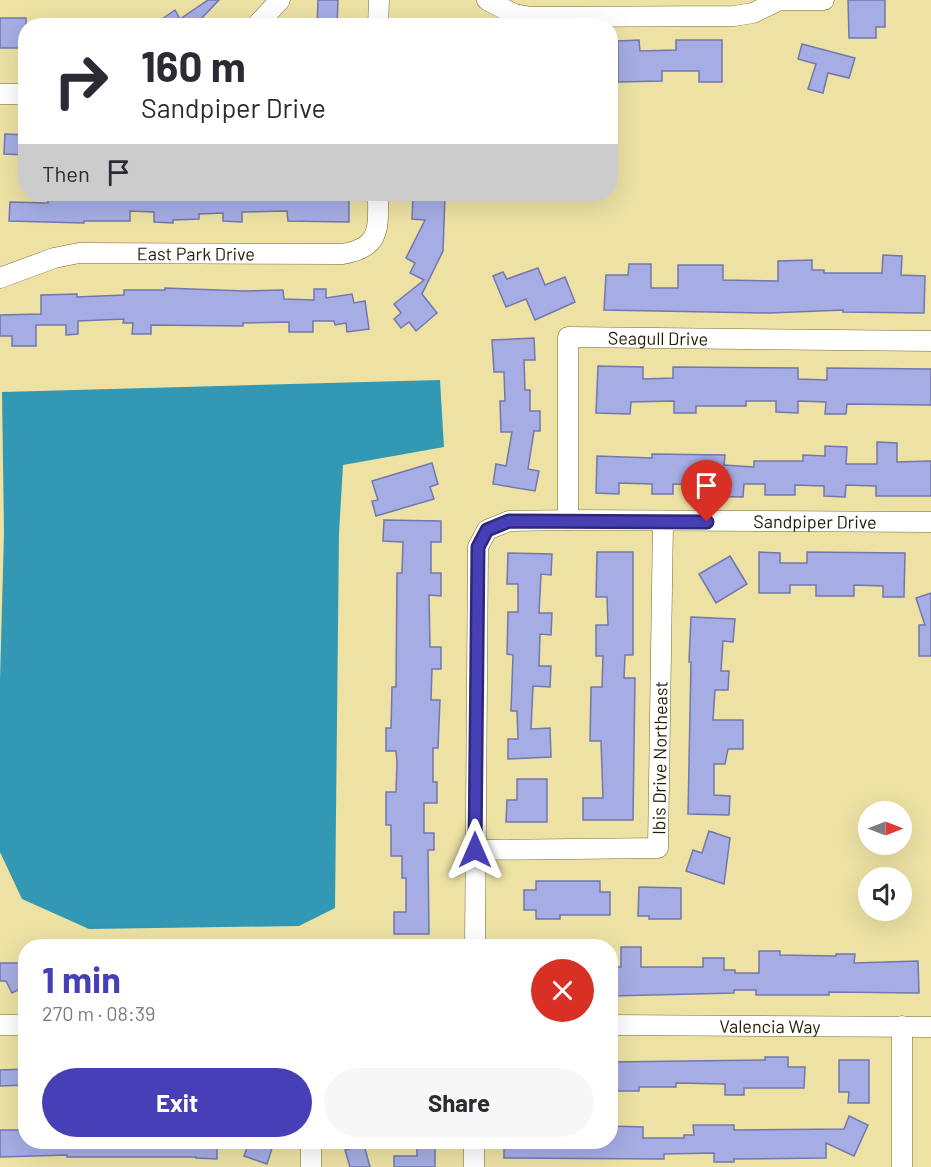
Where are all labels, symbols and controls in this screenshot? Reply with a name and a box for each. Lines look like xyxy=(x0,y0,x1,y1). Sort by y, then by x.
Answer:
text: 160 m xyxy=(141,40,246,90)
icon: right xyxy=(42,42,120,120)
text: Sandpiper Drive xyxy=(141,91,326,123)
icon: arrive xyxy=(102,156,135,189)
text: Then xyxy=(42,160,90,186)
street label: East Park Drive xyxy=(137,242,255,265)
street label: Seagull Drive xyxy=(608,326,708,350)
pin xyxy=(681,460,732,522)
icon: arrive xyxy=(690,469,723,502)
street label: Sandpiper Drive xyxy=(753,510,877,533)
street label: Ibis Drive Northeast xyxy=(647,681,672,835)
north arrow xyxy=(858,801,912,855)
map controls xyxy=(858,801,912,921)
position arrow xyxy=(443,818,507,882)
button: sound xyxy=(858,867,912,921)
text: 1 min xyxy=(42,957,121,1000)
button: close xyxy=(531,959,594,1022)
text: 270 m · 08:39 xyxy=(42,1001,155,1025)
street label: Valencia Way xyxy=(719,1015,821,1037)
button: Exit xyxy=(42,1068,312,1137)
button: Share xyxy=(324,1068,594,1137)

